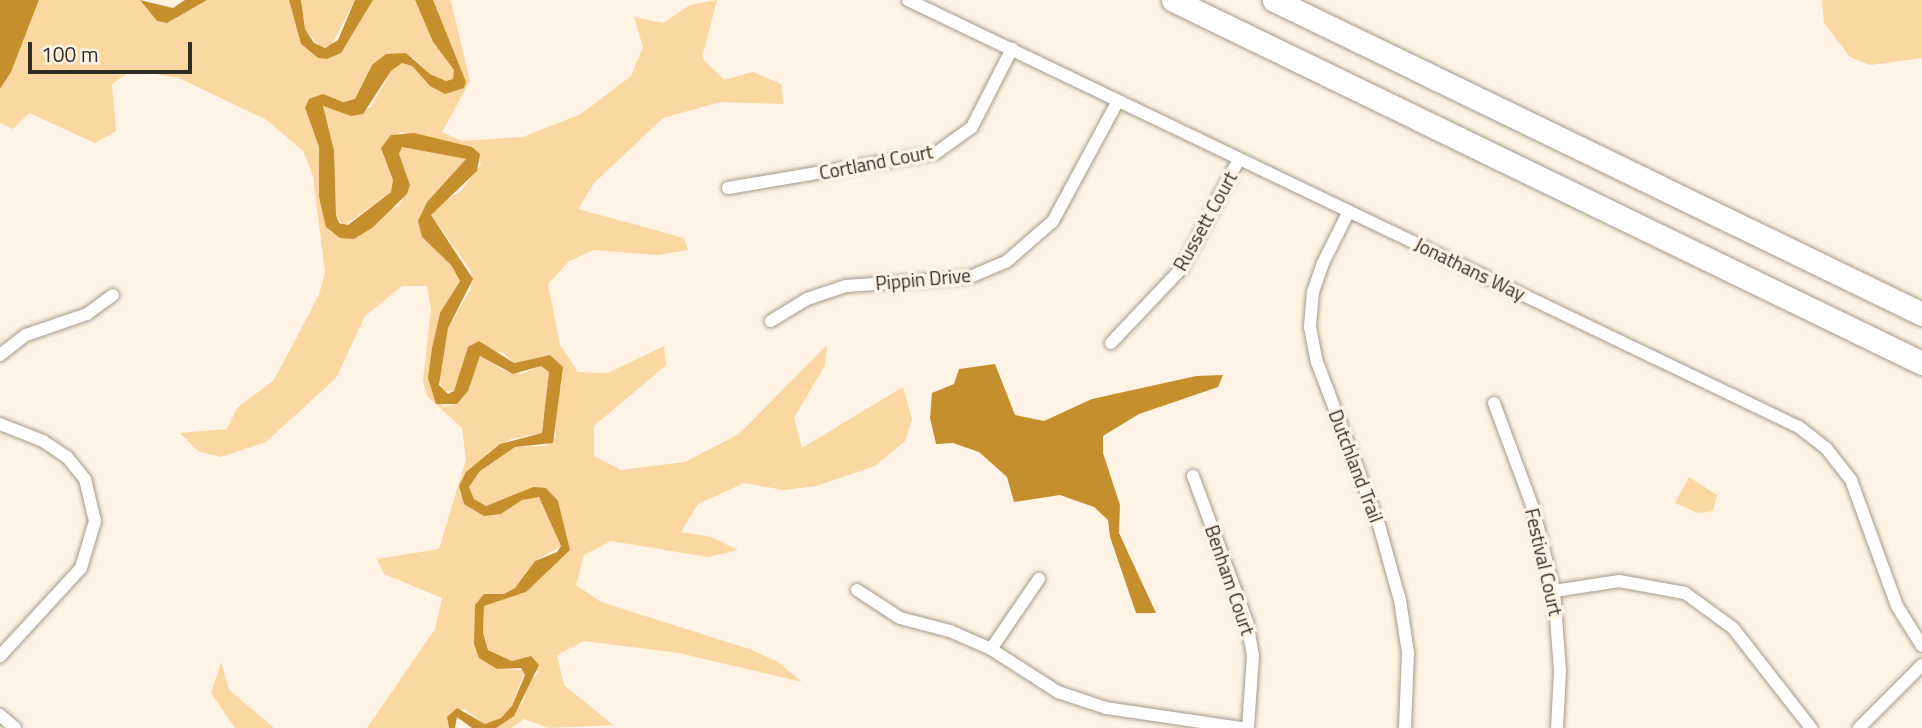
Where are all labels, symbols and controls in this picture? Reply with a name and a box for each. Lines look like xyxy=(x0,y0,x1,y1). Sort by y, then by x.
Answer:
scale bar xyxy=(32,28,196,72)
text: 100 m xyxy=(41,38,98,70)
street label: Cortland Court xyxy=(817,140,935,184)
street label: Russett Court xyxy=(1168,167,1242,275)
street label: Jonathans Way xyxy=(1411,232,1529,306)
street label: Pippin Drive xyxy=(874,263,972,295)
street label: Dutchland Trail xyxy=(1324,406,1388,526)
street label: Festival Court xyxy=(1521,506,1567,618)
street label: Benham Court xyxy=(1201,522,1259,638)

